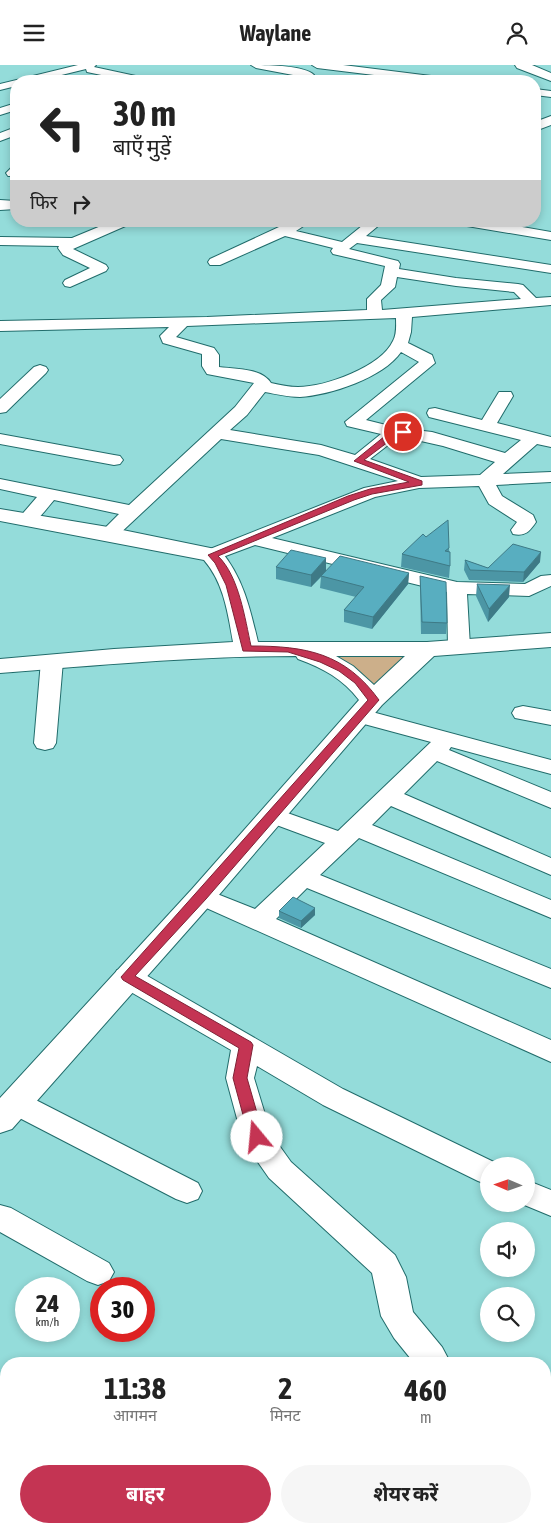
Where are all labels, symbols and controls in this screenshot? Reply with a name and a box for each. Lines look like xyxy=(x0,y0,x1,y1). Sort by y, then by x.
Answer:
icon: menu xyxy=(20,19,48,47)
icon: person xyxy=(503,19,531,47)
text: Waylane xyxy=(240,20,311,46)
text: 30 m xyxy=(113,93,176,133)
icon: left xyxy=(30,95,95,160)
text: बाएँ मुड़ें xyxy=(113,134,171,160)
icon: right xyxy=(67,190,95,218)
text: फिर xyxy=(30,191,57,213)
pin xyxy=(382,411,424,453)
icon: arrive xyxy=(389,418,417,446)
position arrow xyxy=(230,1110,282,1162)
north arrow xyxy=(480,1157,535,1213)
map controls xyxy=(480,1157,535,1342)
button: sound xyxy=(480,1222,535,1277)
speed limit sign: 30 xyxy=(90,1277,155,1342)
button: search xyxy=(480,1287,535,1342)
text: 24 xyxy=(36,1289,59,1317)
text: km/h xyxy=(36,1315,59,1329)
text: 11:38 xyxy=(104,1371,166,1405)
text: 2 xyxy=(278,1371,292,1405)
text: 460 xyxy=(405,1373,447,1407)
text: आगमन xyxy=(113,1406,157,1424)
text: मिनट xyxy=(270,1406,301,1424)
text: m xyxy=(420,1408,432,1426)
button: बाहर xyxy=(20,1465,271,1523)
button: शेयर करें xyxy=(281,1465,531,1523)

